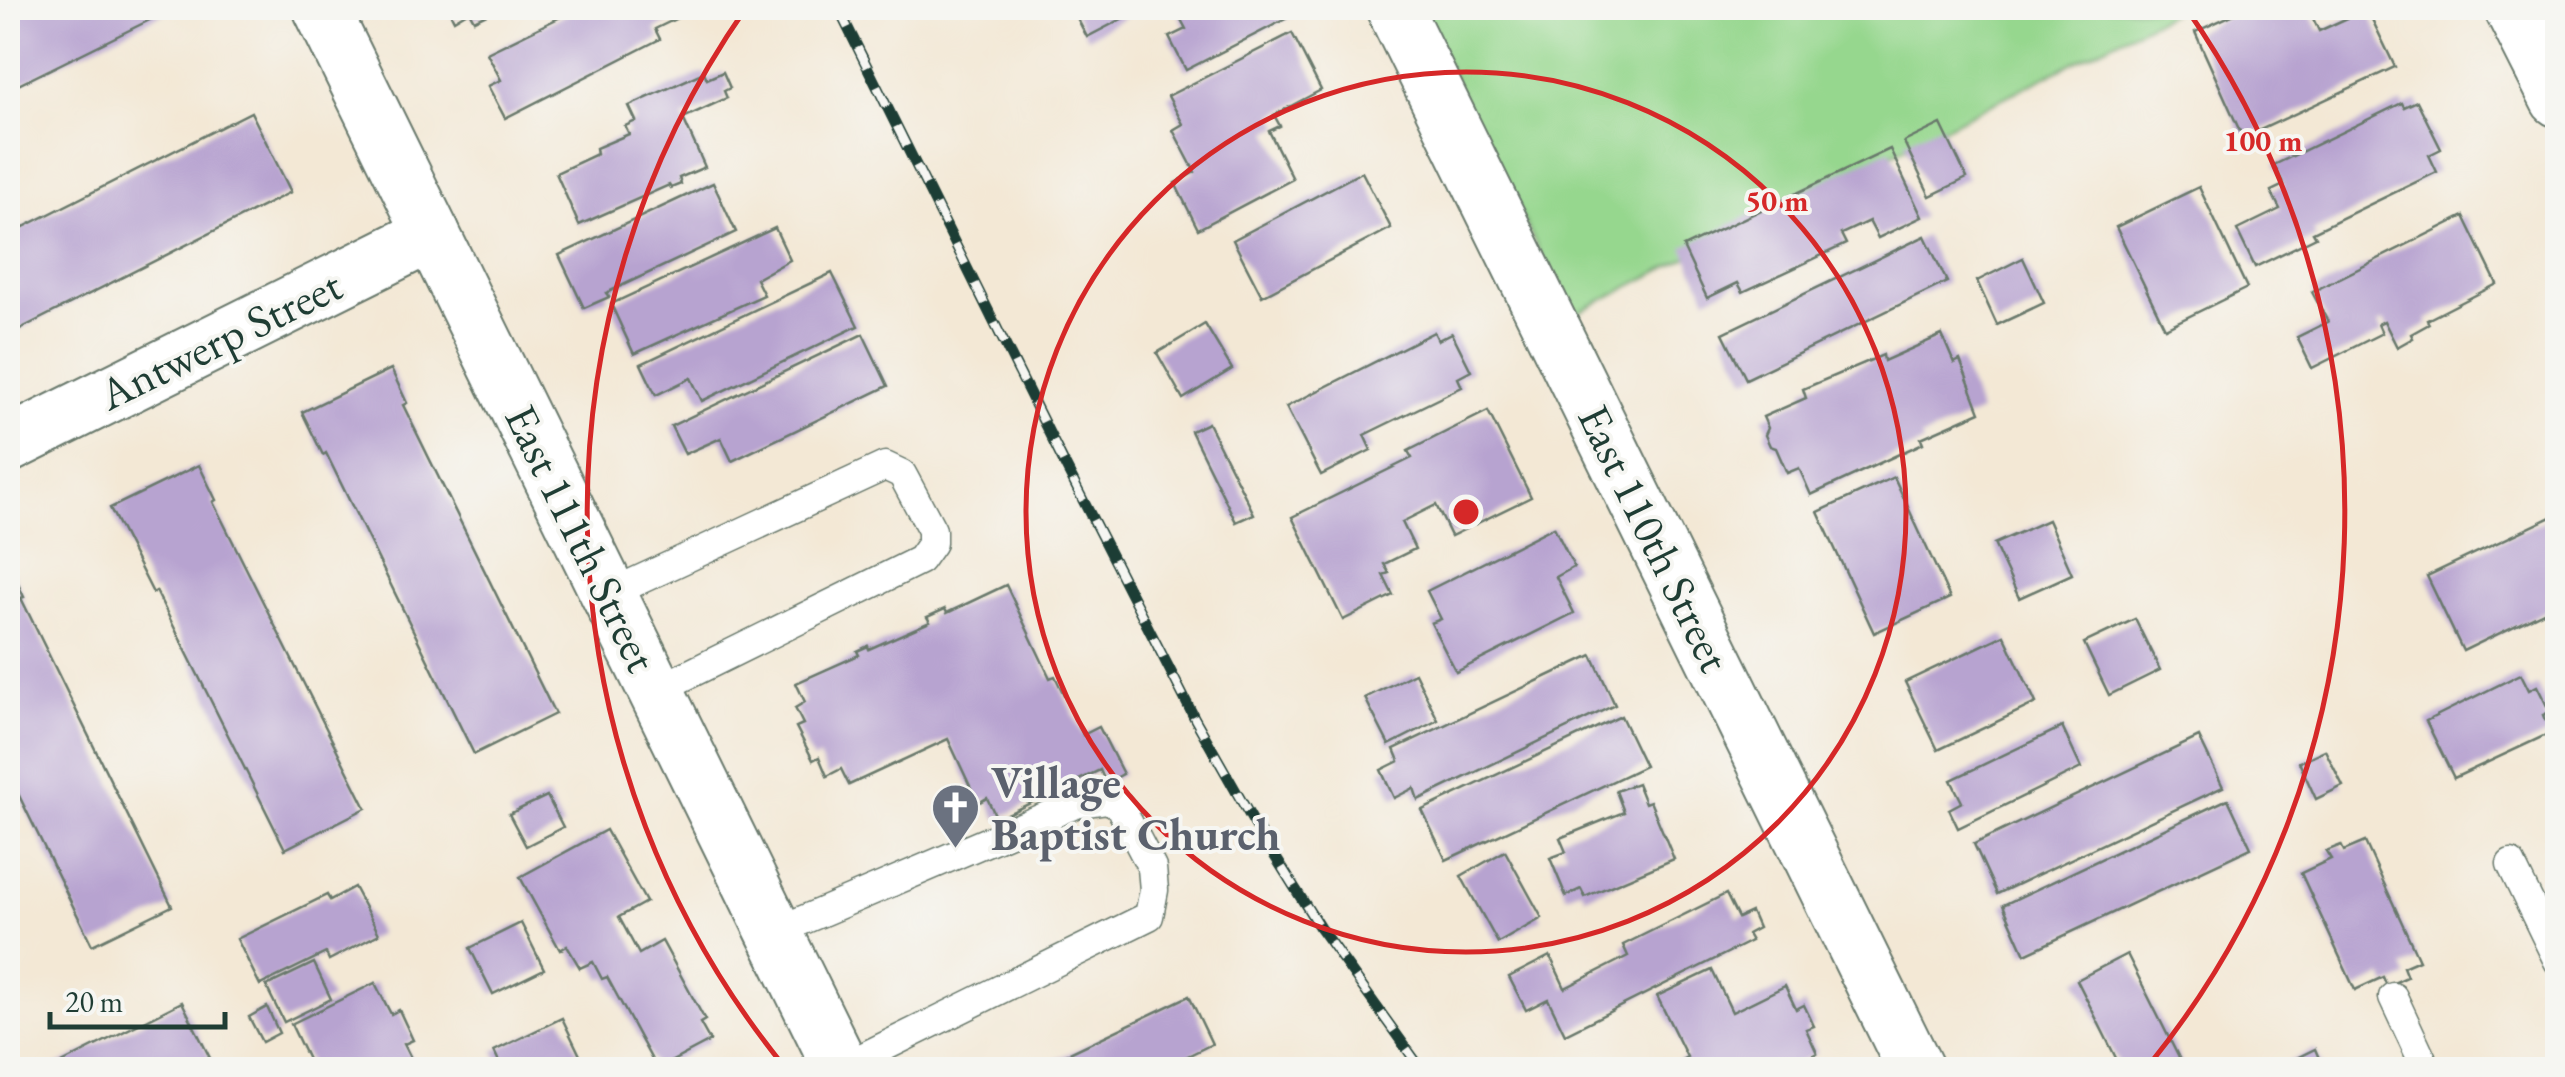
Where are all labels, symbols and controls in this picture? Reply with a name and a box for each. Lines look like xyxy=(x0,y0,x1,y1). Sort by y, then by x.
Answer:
text: 100 m xyxy=(2224,121,2302,160)
text: 50 m xyxy=(1745,181,1809,220)
street label: Antwerp Street xyxy=(88,255,351,423)
street label: East 111th Street xyxy=(492,395,672,681)
street label: East 110th Street xyxy=(1565,395,1745,681)
centre of rings xyxy=(1448,494,1484,530)
place label: Village Baptist Church xyxy=(991,753,1280,863)
church icon: Village Baptist Church xyxy=(930,782,982,850)
scale bar xyxy=(50,967,225,1029)
text: 20 m xyxy=(65,982,123,1021)

